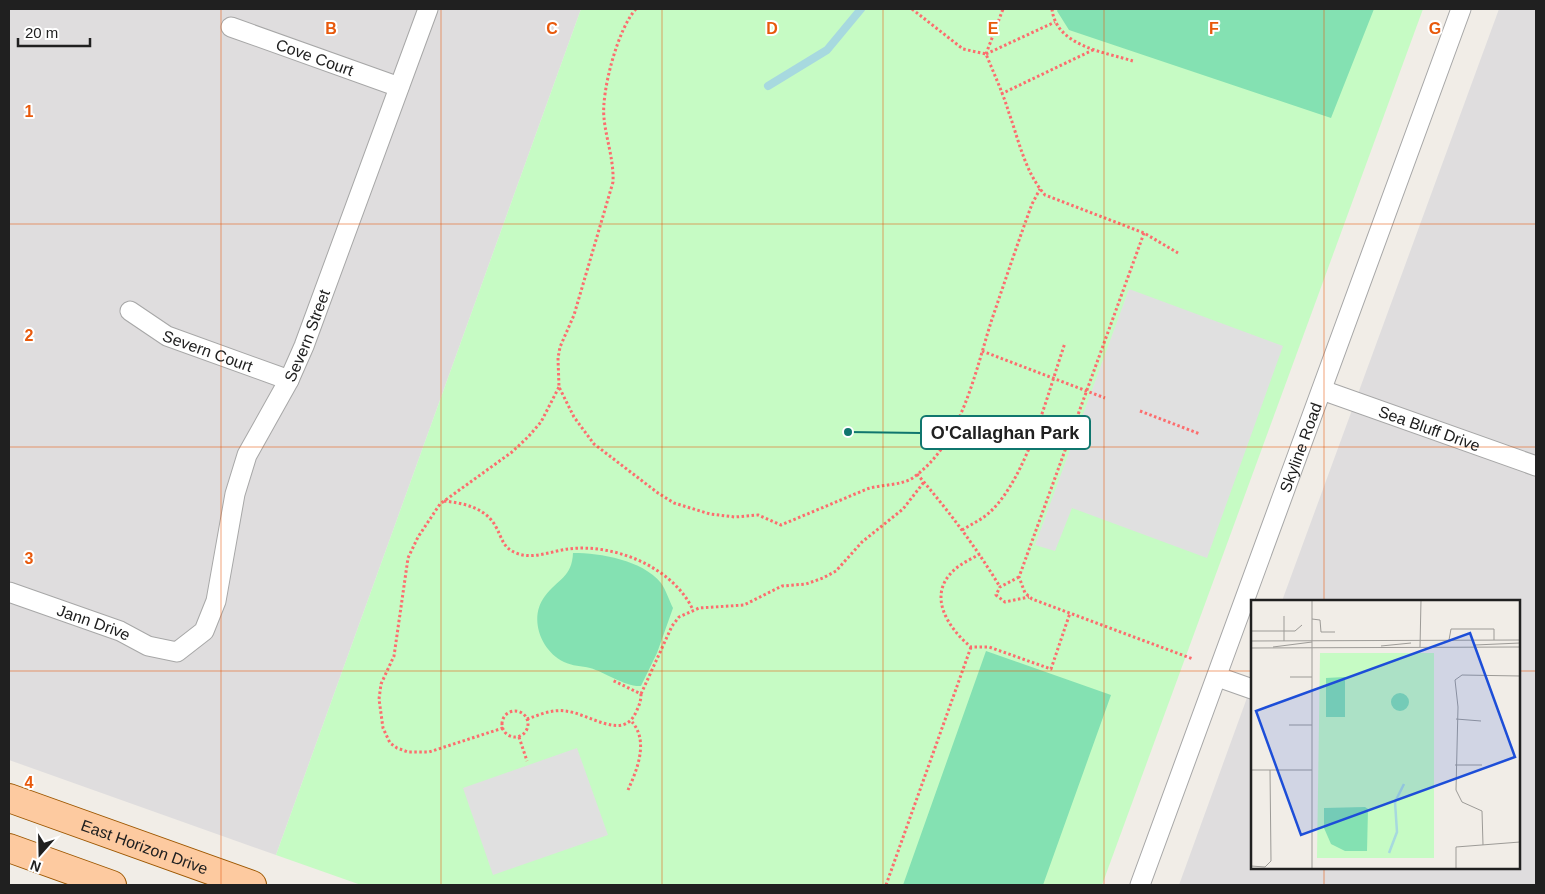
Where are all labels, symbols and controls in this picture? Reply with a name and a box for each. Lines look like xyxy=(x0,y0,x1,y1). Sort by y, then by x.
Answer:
scale bar xyxy=(18,15,90,47)
text: B xyxy=(325,20,337,37)
text: C xyxy=(546,20,558,37)
text: D xyxy=(766,20,778,37)
text: E xyxy=(988,20,999,37)
text: F xyxy=(1209,20,1219,37)
text: G xyxy=(1429,20,1441,37)
text: 20 m xyxy=(25,24,58,41)
street label: Cove Court xyxy=(274,35,356,79)
text: 1 xyxy=(25,103,34,120)
street label: Severn Street xyxy=(281,286,333,384)
text: 2 xyxy=(25,327,34,344)
street label: Severn Court xyxy=(161,327,256,375)
street label: Skyline Road xyxy=(1276,400,1325,495)
street label: Sea Bluff Drive xyxy=(1376,402,1483,454)
callout: O'Callaghan Park xyxy=(921,416,1090,449)
text: O'Callaghan Park xyxy=(931,423,1080,443)
text: 3 xyxy=(25,550,34,567)
inset map xyxy=(1251,600,1520,869)
street label: Jann Drive xyxy=(55,601,133,644)
text: 4 xyxy=(25,774,34,791)
street label: East Horizon Drive xyxy=(79,816,210,877)
north arrow xyxy=(15,829,65,879)
text: N xyxy=(28,857,43,875)

